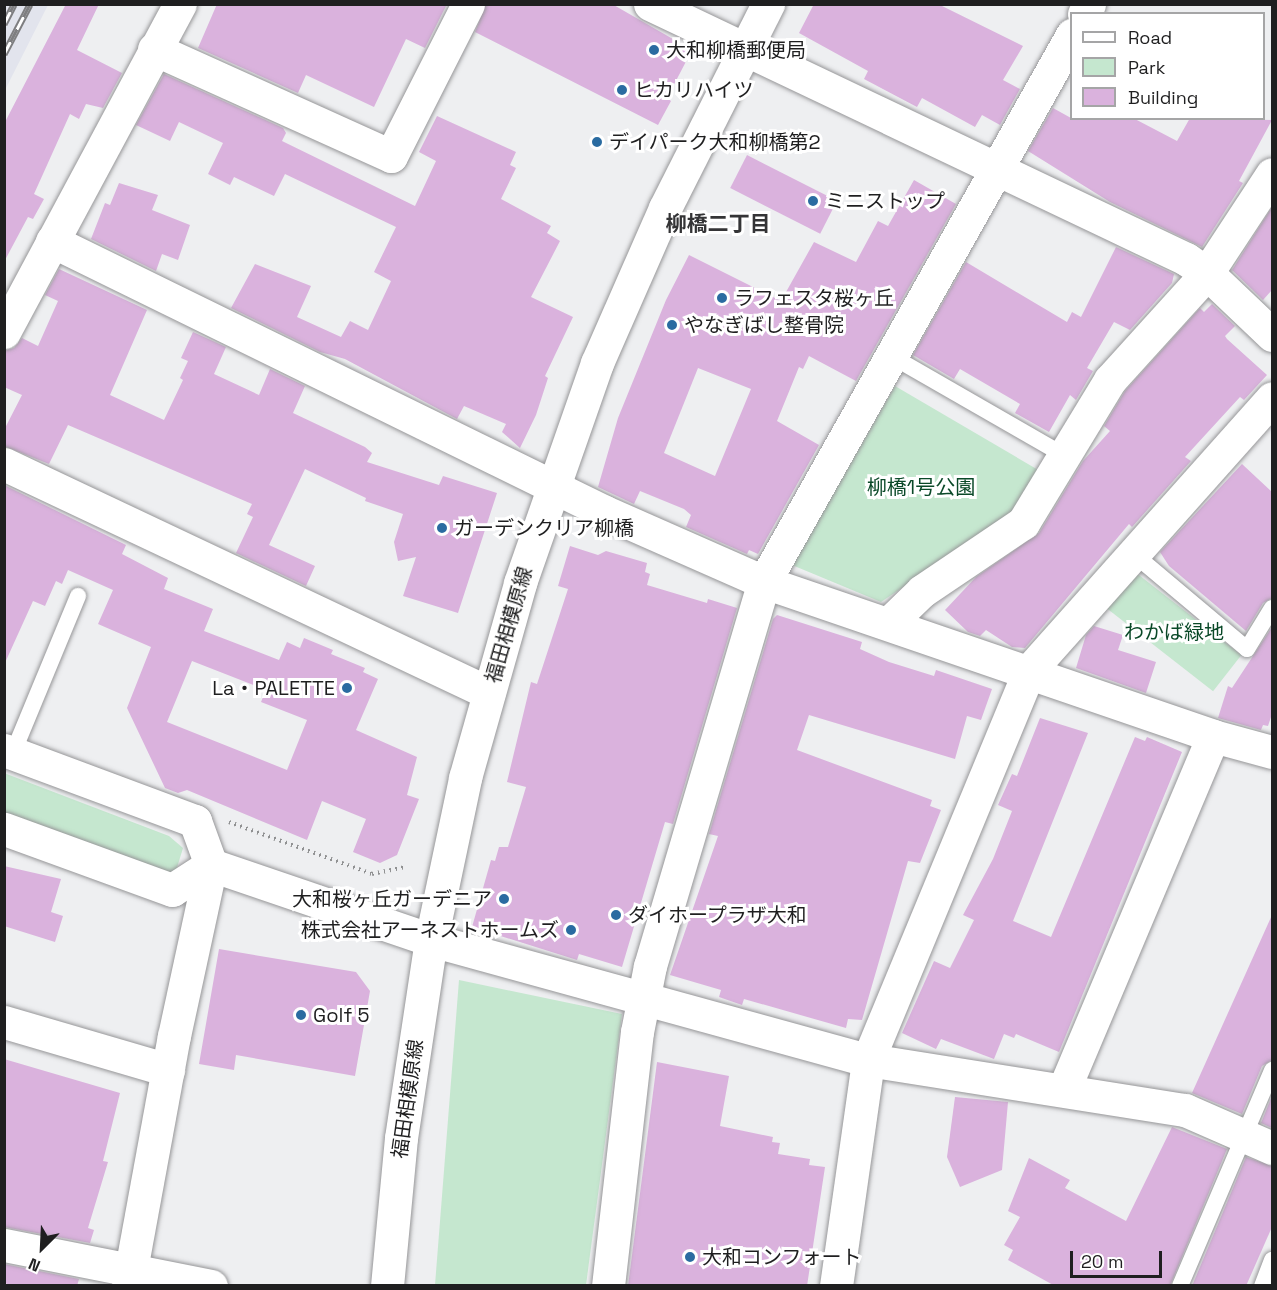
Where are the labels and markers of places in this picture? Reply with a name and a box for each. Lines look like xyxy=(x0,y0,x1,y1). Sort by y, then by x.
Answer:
place label: 大和柳橋郵便局 xyxy=(666,38,806,62)
marker: 大和柳橋郵便局 xyxy=(647,43,661,57)
place label: ヒカリハイツ xyxy=(634,78,754,102)
marker: ヒカリハイツ xyxy=(615,83,629,97)
place label: デイパーク大和柳橋第2 xyxy=(609,130,821,154)
marker: デイパーク大和柳橋第2 xyxy=(590,135,604,149)
place label: ミニストップ xyxy=(825,189,945,213)
marker: ミニストップ xyxy=(806,194,820,208)
place label: ラフェスタ桜ヶ丘 xyxy=(734,286,894,310)
marker: ラフェスタ桜ヶ丘 xyxy=(715,291,729,305)
place label: やなぎばし整骨院 xyxy=(684,313,844,337)
marker: やなぎばし整骨院 xyxy=(665,318,679,332)
place label: ガーデンクリア柳橋 xyxy=(454,516,634,540)
marker: ガーデンクリア柳橋 xyxy=(435,521,449,535)
place label: La・PALETTE xyxy=(212,676,335,700)
marker: La・PALETTE xyxy=(340,681,354,695)
place label: 大和桜ヶ丘ガーデニア xyxy=(292,887,492,911)
marker: 大和桜ヶ丘ガーデニア xyxy=(497,892,511,906)
place label: ダイホープラザ大和 xyxy=(628,903,808,927)
marker: ダイホープラザ大和 xyxy=(609,908,623,922)
place label: 株式会社アーネストホームズ xyxy=(300,918,559,942)
marker: 株式会社アーネストホームズ xyxy=(564,923,578,937)
place label: Golf 5 xyxy=(313,1003,369,1027)
marker: Golf 5 xyxy=(294,1008,308,1022)
place label: 大和コンフォート xyxy=(702,1245,862,1269)
marker: 大和コンフォート xyxy=(683,1250,697,1264)

